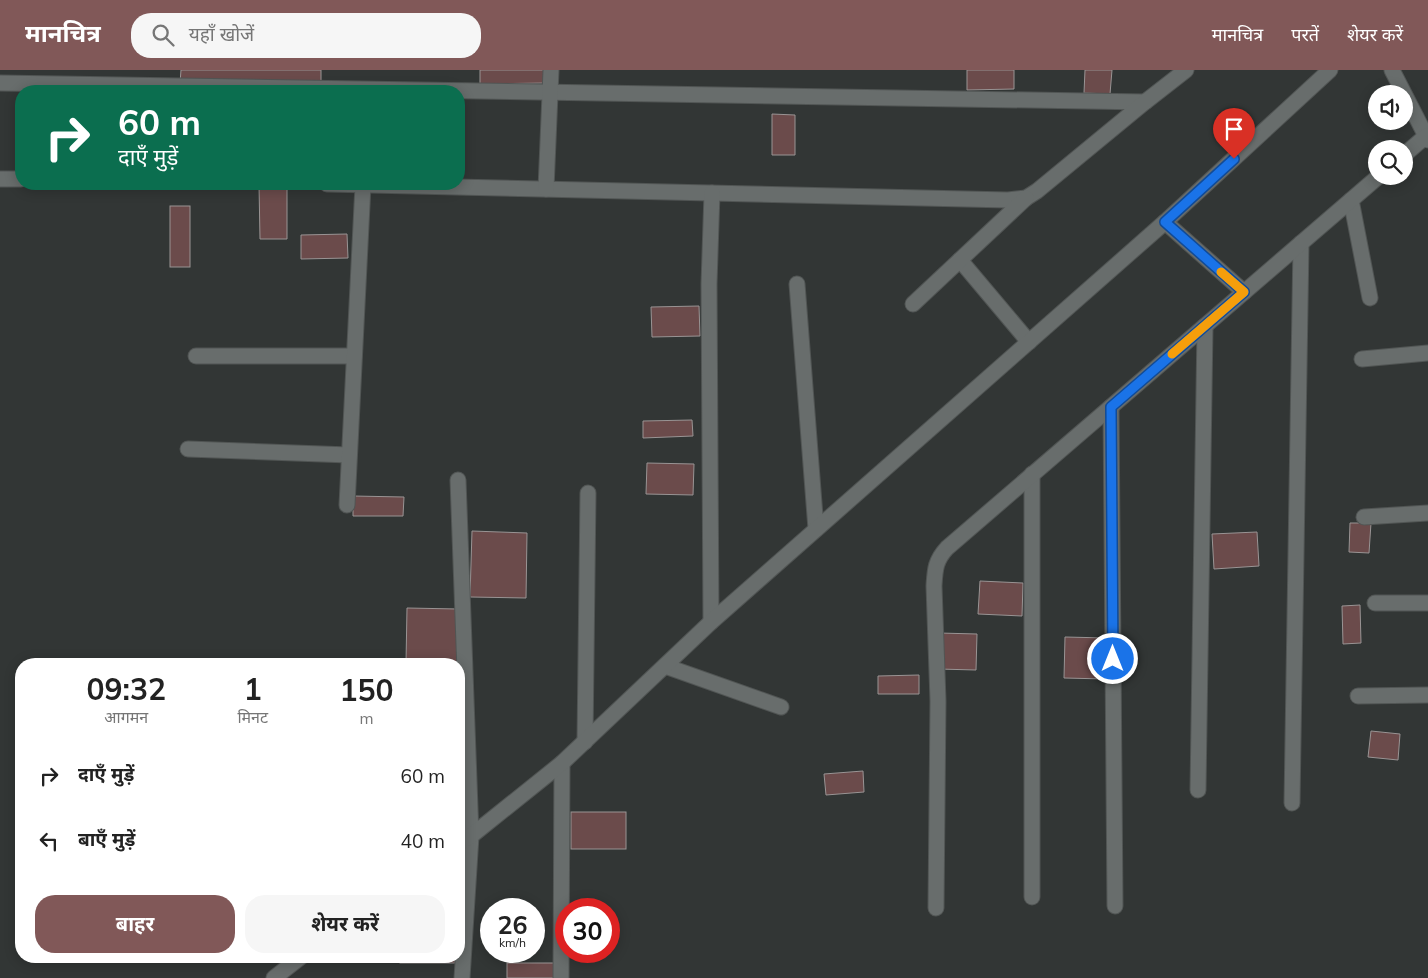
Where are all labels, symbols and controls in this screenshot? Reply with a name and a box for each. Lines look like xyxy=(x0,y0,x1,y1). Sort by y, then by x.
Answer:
search box xyxy=(131,13,481,58)
text: मानचित्र xyxy=(25,18,101,48)
icon: search xyxy=(149,21,177,49)
text: यहाँ खोजें xyxy=(189,22,254,46)
text: मानचित्र xyxy=(1212,23,1263,46)
text: परतें xyxy=(1291,23,1319,46)
text: शेयर करें xyxy=(1347,23,1403,46)
map controls xyxy=(1368,85,1413,185)
button: sound xyxy=(1368,85,1413,130)
text: 60 m xyxy=(118,100,201,144)
icon: right xyxy=(35,105,100,170)
pin xyxy=(1213,108,1255,159)
icon: arrive xyxy=(1220,115,1248,143)
button: search xyxy=(1368,140,1413,185)
text: दाएँ मुड़ें xyxy=(118,143,178,171)
position arrow xyxy=(1086,632,1138,684)
text: 09:32 xyxy=(86,670,166,708)
text: 1 xyxy=(244,670,262,708)
text: 150 xyxy=(340,671,394,709)
text: आगमन xyxy=(104,707,148,727)
text: मिनट xyxy=(237,707,268,727)
text: m xyxy=(359,708,374,728)
icon: right xyxy=(35,762,63,790)
text: दाएँ मुड़ें xyxy=(78,762,134,786)
text: 60 m xyxy=(401,764,445,788)
icon: left xyxy=(35,827,63,855)
text: बाएँ मुड़ें xyxy=(78,827,135,851)
text: 40 m xyxy=(401,829,445,853)
button: बाहर xyxy=(35,895,235,953)
button: शेयर करें xyxy=(245,895,445,953)
speed limit sign: 30 xyxy=(555,898,620,963)
text: 26 xyxy=(497,909,528,940)
text: km/h xyxy=(499,935,526,950)

